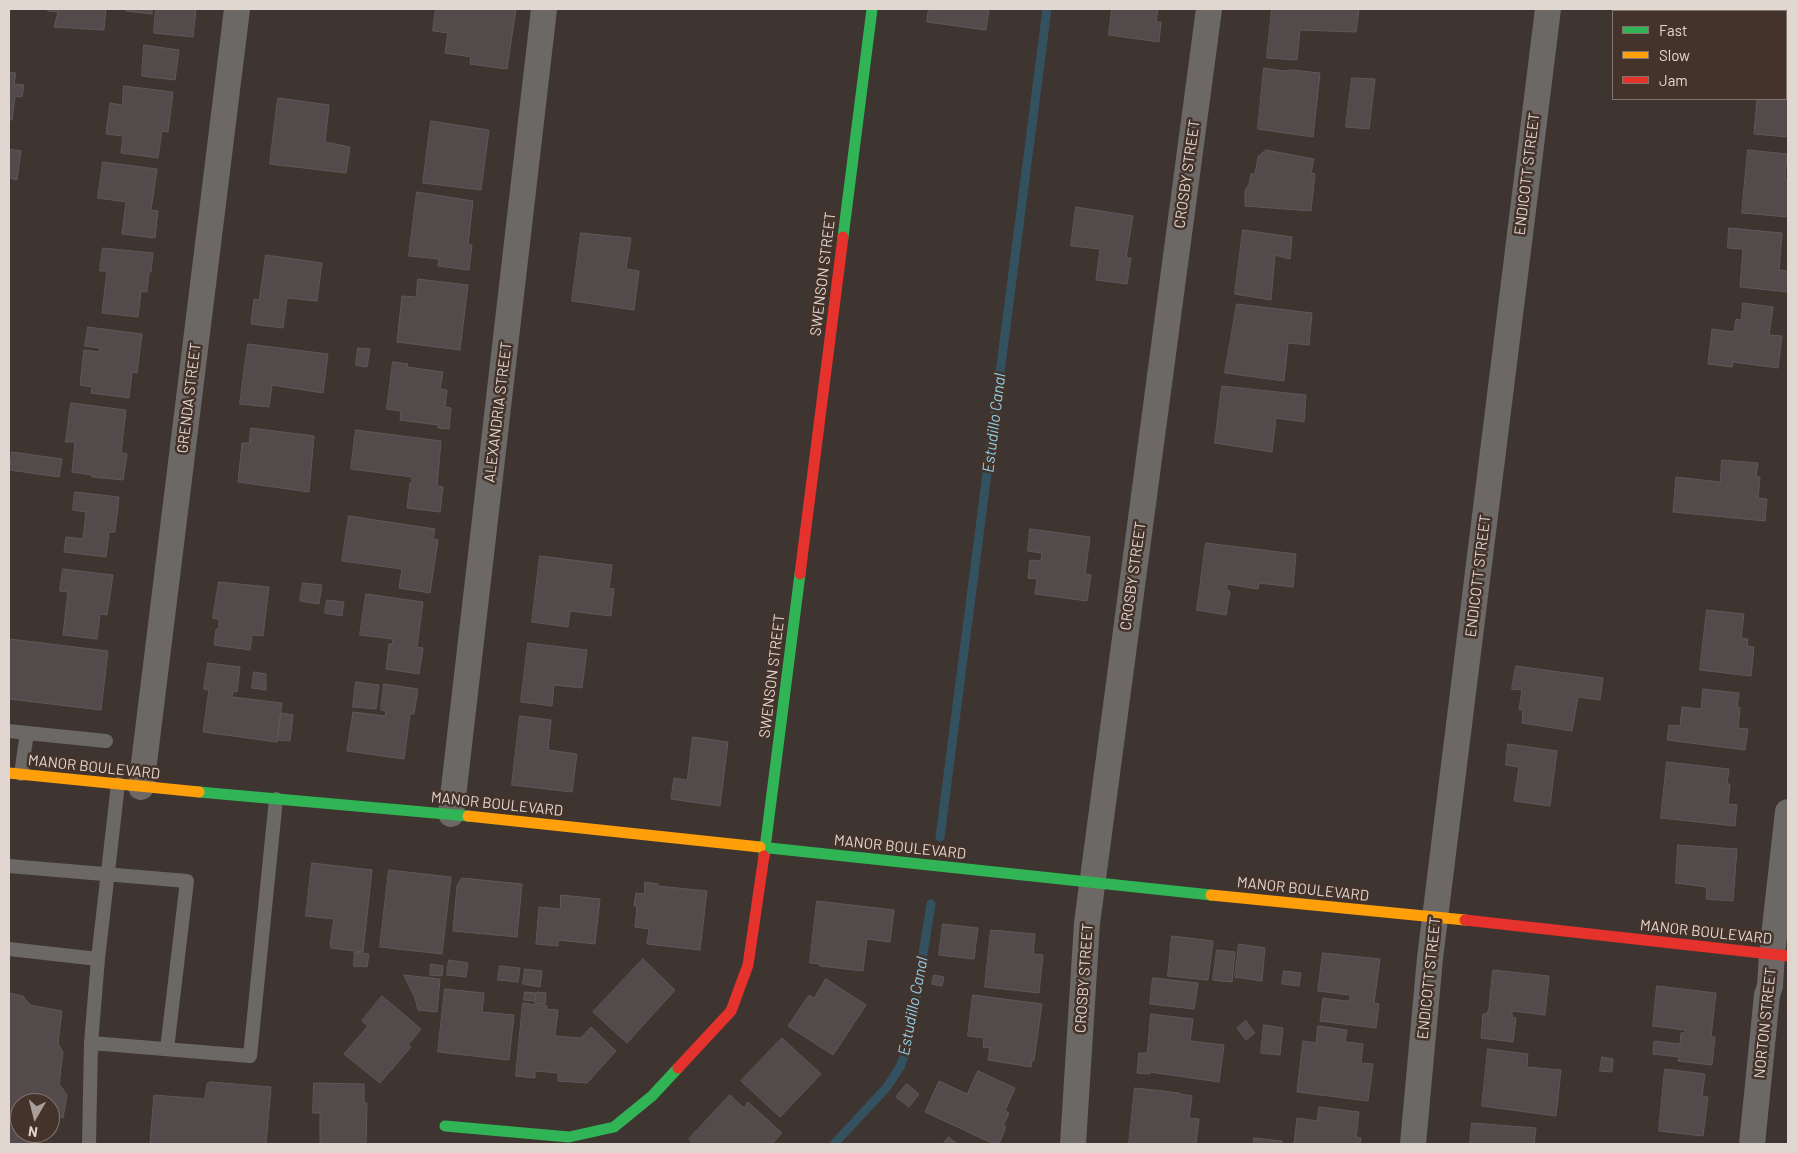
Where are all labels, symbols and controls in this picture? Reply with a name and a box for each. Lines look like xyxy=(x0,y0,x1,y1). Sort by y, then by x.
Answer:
legend xyxy=(1612,10,1787,100)
text: Fast xyxy=(1659,21,1687,39)
text: Slow xyxy=(1659,46,1690,64)
text: Jam xyxy=(1659,71,1688,89)
street label: ENDICOTT STREET xyxy=(1511,112,1543,236)
street label: CROSBY STREET xyxy=(1170,118,1204,230)
street label: SWENSON STREET xyxy=(806,211,840,337)
street label: ALEXANDRIA STREET xyxy=(480,341,516,483)
street label: GRENDA STREET xyxy=(173,342,205,454)
water label: Estudillo Canal xyxy=(978,372,1010,474)
street label: ENDICOTT STREET xyxy=(1462,514,1494,638)
street label: CROSBY STREET xyxy=(1116,520,1150,632)
street label: SWENSON STREET xyxy=(755,613,789,739)
street label: MANOR BOULEVARD xyxy=(27,751,161,783)
street label: MANOR BOULEVARD xyxy=(430,788,564,820)
street label: MANOR BOULEVARD xyxy=(833,831,967,863)
street label: MANOR BOULEVARD xyxy=(1236,873,1370,905)
street label: ENDICOTT STREET xyxy=(1414,916,1444,1040)
street label: MANOR BOULEVARD xyxy=(1639,916,1773,948)
street label: CROSBY STREET xyxy=(1071,923,1097,1033)
water label: Estudillo Canal xyxy=(894,955,932,1057)
street label: NORTON STREET xyxy=(1750,966,1780,1080)
north arrow xyxy=(10,1093,60,1143)
text: N xyxy=(27,1123,39,1141)

